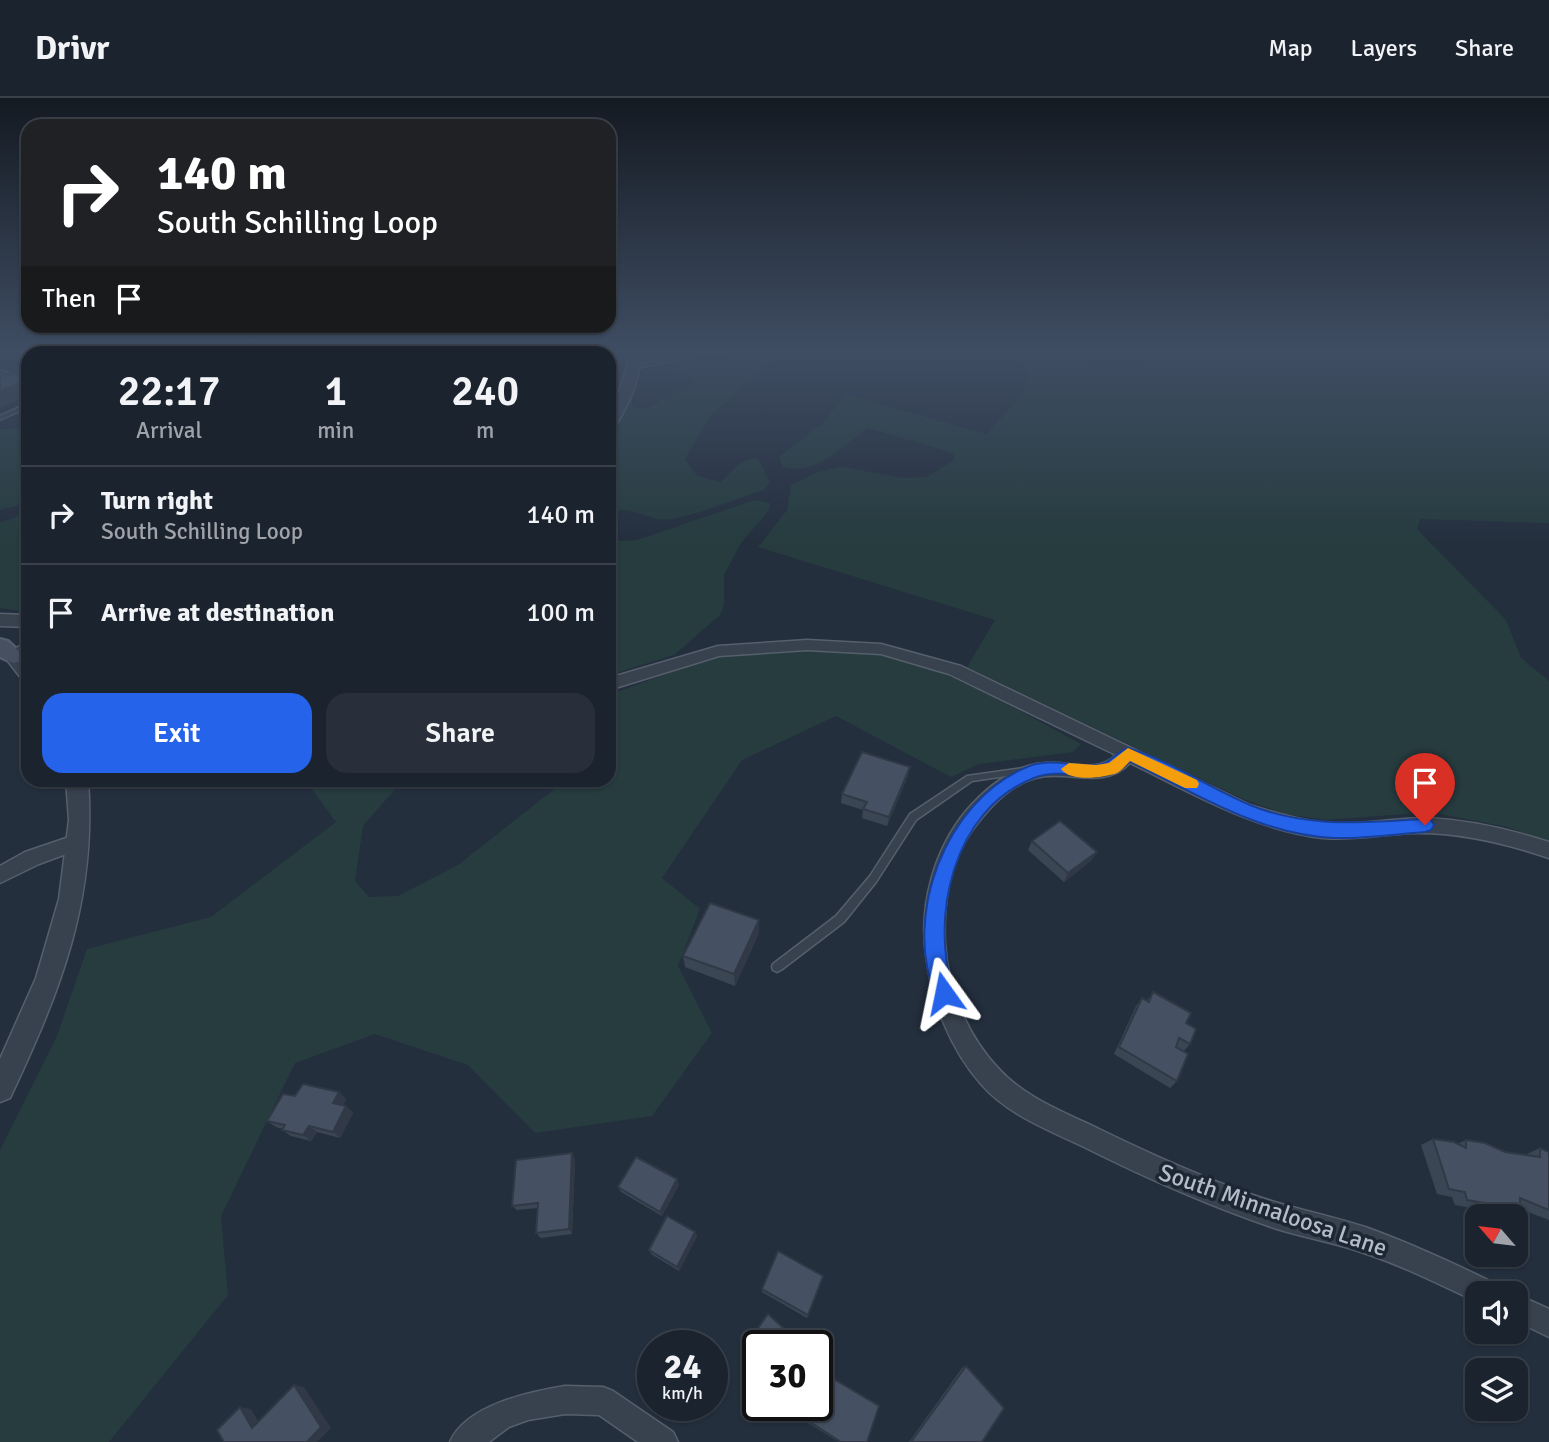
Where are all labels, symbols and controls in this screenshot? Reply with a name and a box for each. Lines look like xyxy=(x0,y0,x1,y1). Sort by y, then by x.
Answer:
text: Drivr xyxy=(35,28,109,69)
text: Map xyxy=(1268,33,1313,63)
text: Layers xyxy=(1351,33,1417,63)
text: Share xyxy=(1455,33,1514,63)
text: 140 m xyxy=(157,143,287,203)
icon: right xyxy=(42,147,133,238)
text: South Schilling Loop xyxy=(157,203,438,242)
icon: arrive xyxy=(110,280,148,318)
text: Then xyxy=(42,283,96,315)
text: 22:17 xyxy=(118,366,220,417)
text: 1 xyxy=(324,366,347,417)
text: 240 xyxy=(451,366,519,417)
text: Arrival xyxy=(136,416,202,445)
text: min xyxy=(317,416,354,445)
text: m xyxy=(476,416,494,445)
text: Turn right xyxy=(101,485,213,517)
icon: right xyxy=(42,496,80,534)
text: 140 m xyxy=(526,499,595,531)
text: South Schilling Loop xyxy=(101,517,303,546)
icon: arrive xyxy=(42,594,80,632)
text: Arrive at destination xyxy=(101,597,334,629)
text: 100 m xyxy=(526,597,595,629)
button: Exit xyxy=(42,693,312,773)
button: Share xyxy=(326,693,595,773)
pin xyxy=(1395,753,1455,825)
icon: arrive xyxy=(1406,764,1444,802)
position arrow xyxy=(907,956,981,1030)
street label: South Minnaloosa Lane xyxy=(1155,1157,1391,1263)
north arrow xyxy=(1465,1204,1528,1267)
map controls xyxy=(1465,1204,1528,1421)
button: sound xyxy=(1465,1281,1528,1344)
speed limit sign: 30 xyxy=(742,1330,833,1421)
text: 24 xyxy=(664,1345,701,1388)
button: layers xyxy=(1465,1358,1528,1421)
text: km/h xyxy=(662,1382,703,1404)

